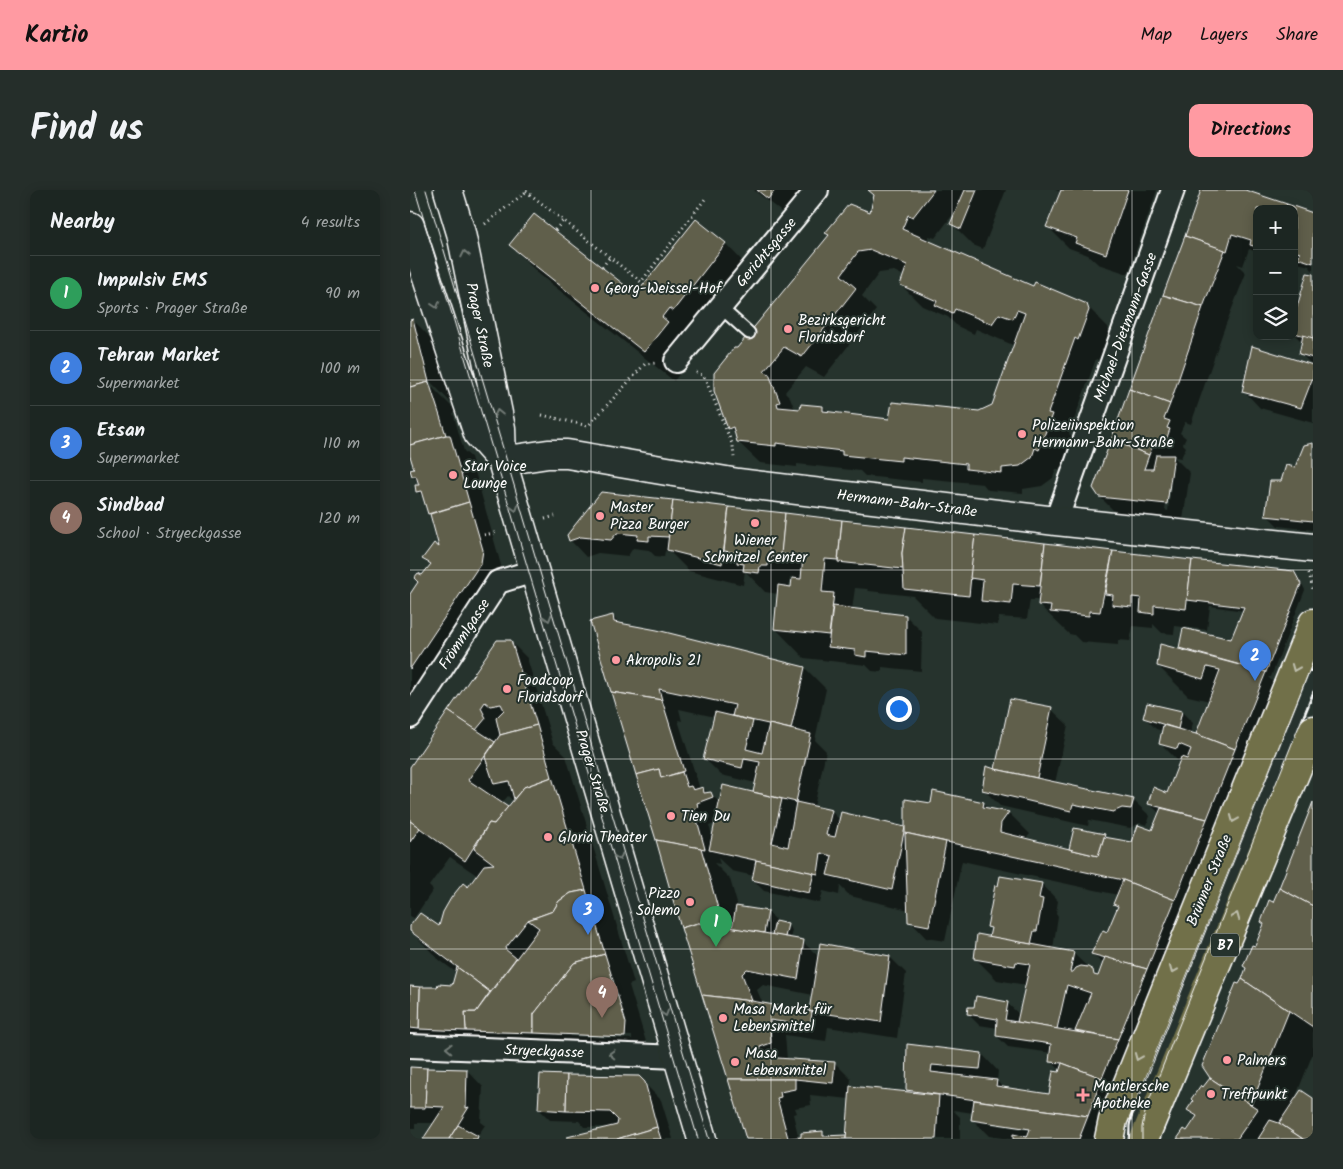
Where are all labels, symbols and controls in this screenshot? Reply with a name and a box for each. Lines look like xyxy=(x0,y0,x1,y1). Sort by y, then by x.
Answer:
text: Kartio xyxy=(25,16,88,55)
text: Map xyxy=(1141,21,1172,50)
text: Layers xyxy=(1200,21,1248,50)
text: Share xyxy=(1276,21,1318,50)
text: Find us xyxy=(30,102,143,158)
button: Directions xyxy=(1189,104,1313,157)
map controls xyxy=(1253,205,1298,340)
button: + xyxy=(1253,205,1298,250)
text: Nearby xyxy=(50,206,115,239)
text: 4 results xyxy=(301,210,360,235)
street label: Gerichtsgasse xyxy=(730,212,803,293)
one-way arrow xyxy=(461,249,471,258)
street label: Michael-Dietmann-Gasse xyxy=(1088,249,1164,406)
button: − xyxy=(1253,250,1298,295)
text: Impulsiv EMS xyxy=(97,266,207,296)
place label: Georg-Weissel-Hof xyxy=(605,277,723,301)
text: 1 xyxy=(64,281,68,306)
text: 90 m xyxy=(325,281,360,306)
street label: Prager Straße xyxy=(458,281,500,370)
marker: Georg-Weissel-Hof xyxy=(589,282,601,294)
button: layers xyxy=(1253,295,1298,340)
text: Sports · Prager Straße xyxy=(97,296,247,321)
one-way arrow xyxy=(430,301,440,309)
place label: Bezirksgericht Floridsdorf xyxy=(798,309,886,350)
marker: Bezirksgericht Floridsdorf xyxy=(782,323,794,335)
text: Tehran Market xyxy=(97,341,220,371)
text: 2 xyxy=(61,356,71,381)
text: 100 m xyxy=(320,356,360,381)
text: Supermarket xyxy=(97,371,180,396)
one-way arrow xyxy=(493,408,503,417)
place label: Polizeiinspektion Hermann-Bahr-Straße xyxy=(1032,414,1174,455)
text: Etsan xyxy=(97,416,145,446)
marker: Polizeiinspektion Hermann-Bahr-Straße xyxy=(1016,428,1028,440)
text: 3 xyxy=(62,431,70,456)
text: 110 m xyxy=(323,431,360,456)
text: Supermarket xyxy=(97,446,180,471)
place label: Star Voice Lounge xyxy=(463,455,527,496)
marker: Star Voice Lounge xyxy=(447,469,459,481)
street label: Hermann-Bahr-Straße xyxy=(835,483,979,525)
text: Sindbad xyxy=(97,491,164,521)
place label: Master Pizza Burger xyxy=(610,496,690,537)
one-way arrow xyxy=(510,504,520,512)
text: 4 xyxy=(62,506,70,531)
text: 120 m xyxy=(319,506,360,531)
marker: Master Pizza Burger xyxy=(594,510,606,522)
marker: Wiener Schnitzel Center xyxy=(749,517,761,529)
text: School · Stryeckgasse xyxy=(97,521,241,546)
place label: Wiener Schnitzel Center xyxy=(703,529,808,570)
street label: Frömmlgasse xyxy=(433,594,497,675)
one-way arrow xyxy=(542,613,552,621)
pin: 2 xyxy=(1239,640,1271,681)
place label: Akropolis 21 xyxy=(626,649,701,673)
marker: Akropolis 21 xyxy=(610,654,622,666)
one-way arrow xyxy=(1290,663,1301,672)
place label: Foodcoop Floridsdorf xyxy=(517,669,584,710)
marker: Foodcoop Floridsdorf xyxy=(501,683,513,695)
your location xyxy=(886,696,912,722)
street label: Prager Straße xyxy=(568,727,616,816)
place label: Tien Du xyxy=(681,805,730,829)
marker: Tien Du xyxy=(665,810,677,822)
one-way arrow xyxy=(1230,814,1240,823)
place label: Gloria Theater xyxy=(558,826,648,850)
marker: Gloria Theater xyxy=(542,831,554,843)
street label: Brünner Straße xyxy=(1181,831,1239,930)
one-way arrow xyxy=(613,853,623,861)
place label: Pizzo Solemo xyxy=(636,882,680,923)
pin: 3 xyxy=(572,894,604,935)
marker: Pizzo Solemo xyxy=(684,896,696,908)
pin: 1 xyxy=(700,906,732,947)
one-way arrow xyxy=(1230,912,1241,921)
road number: B7 xyxy=(1211,934,1239,956)
one-way arrow xyxy=(1169,965,1179,973)
pin: 4 xyxy=(586,977,618,1018)
place label: Masa Markt für Lebensmittel xyxy=(733,998,833,1039)
one-way arrow xyxy=(660,1009,670,1017)
marker: Masa Markt für Lebensmittel xyxy=(717,1012,729,1024)
street label: Stryeckgasse xyxy=(504,1039,585,1065)
one-way arrow xyxy=(445,1042,453,1053)
place label: Masa Lebensmittel xyxy=(745,1042,827,1083)
one-way arrow xyxy=(608,1049,616,1060)
place label: Palmers xyxy=(1237,1049,1287,1073)
one-way arrow xyxy=(1134,1052,1144,1061)
marker: Palmers xyxy=(1221,1054,1233,1066)
marker: Masa Lebensmittel xyxy=(729,1056,741,1068)
place label: Mantlersche Apotheke xyxy=(1093,1075,1169,1116)
place label: Treffpunkt xyxy=(1221,1083,1287,1107)
marker: Treffpunkt xyxy=(1205,1088,1217,1100)
marker: Mantlersche Apotheke xyxy=(1077,1089,1089,1101)

